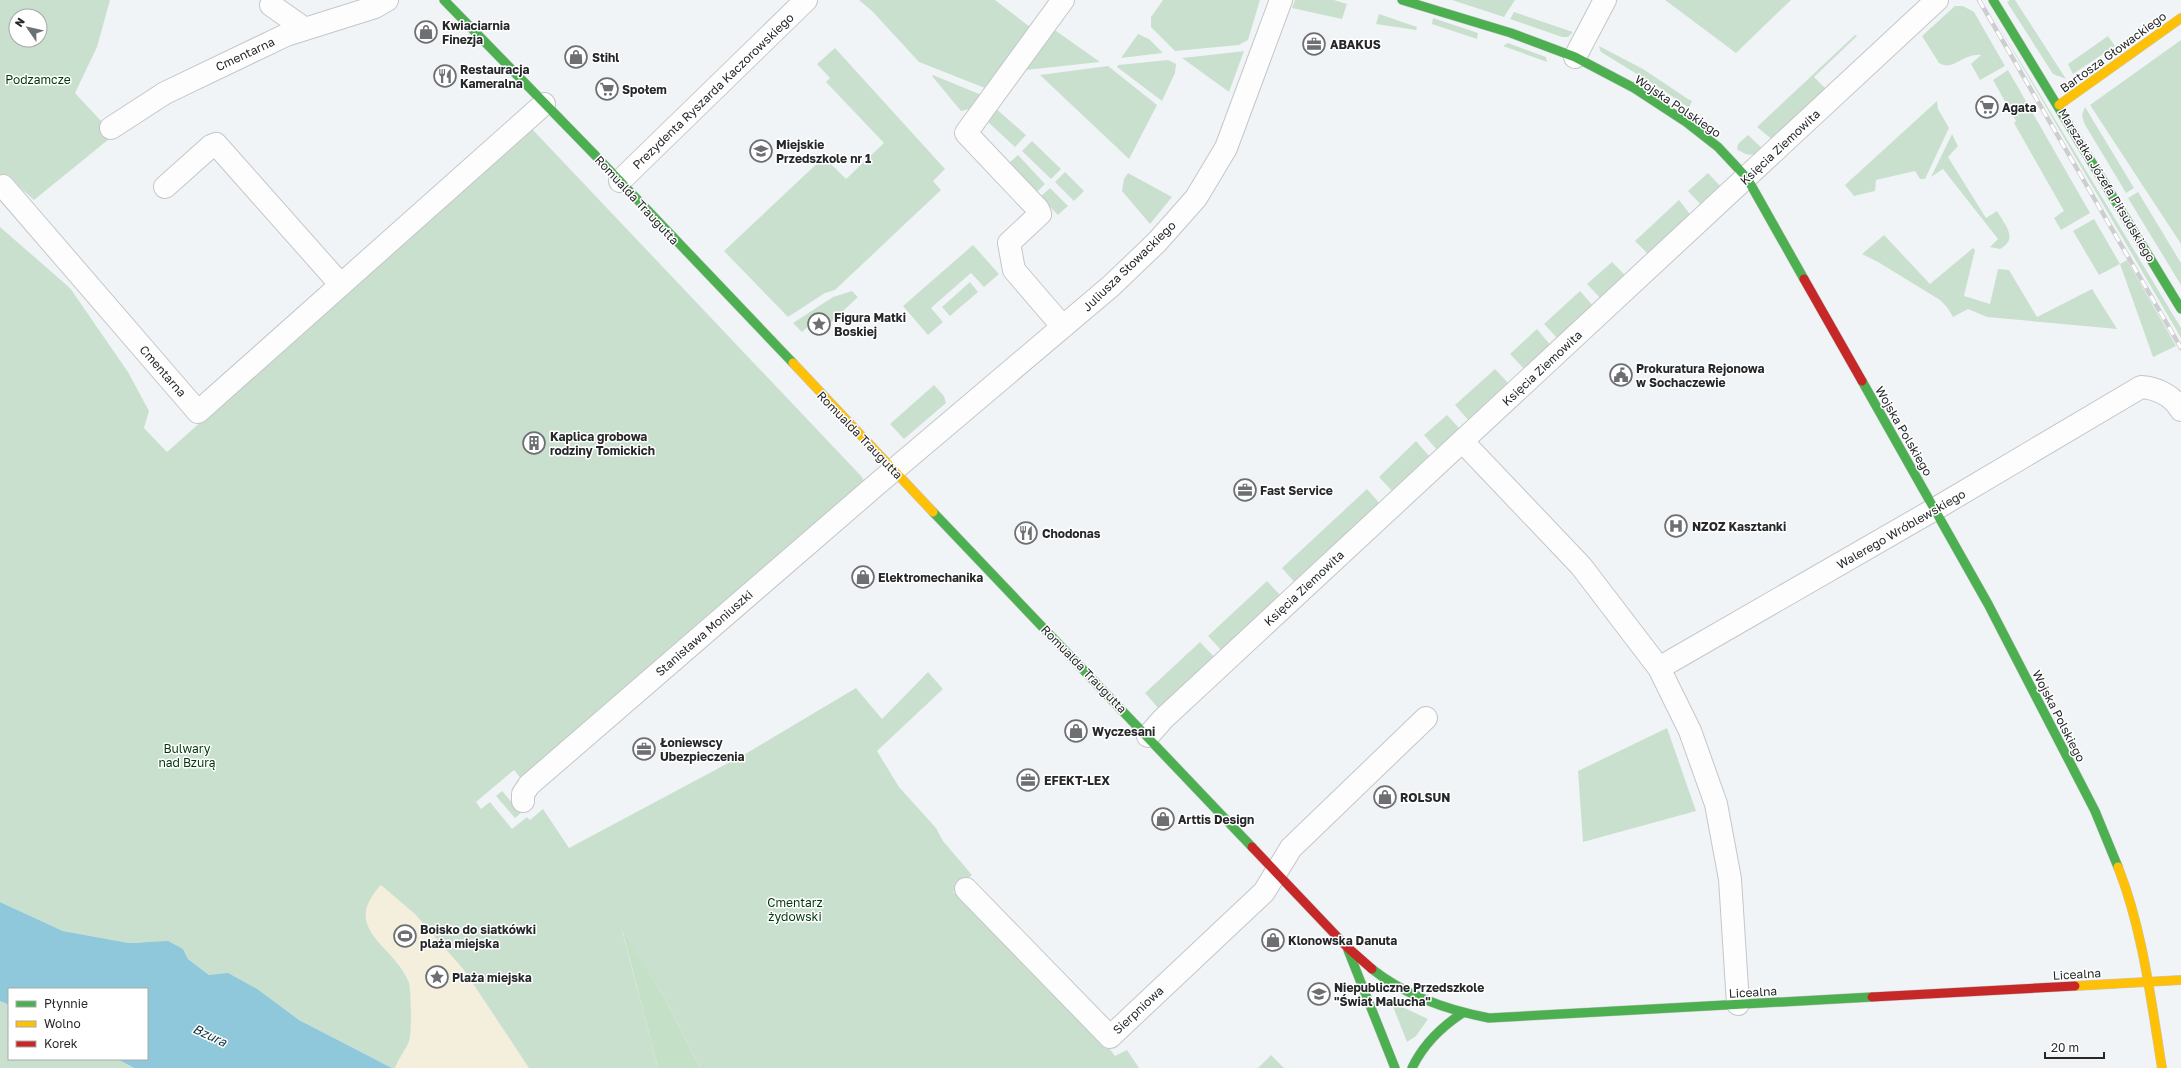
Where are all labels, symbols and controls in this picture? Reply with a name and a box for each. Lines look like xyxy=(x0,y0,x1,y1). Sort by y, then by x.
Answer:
north arrow xyxy=(8,8,48,48)
street label: Bartosza Głowackiego xyxy=(2057,8,2169,96)
street label: Prezydenta Ryszarda Kaczorowskiego xyxy=(629,10,797,172)
text: N xyxy=(12,15,27,29)
place label: Kwiaciarnia Finezja xyxy=(442,18,510,47)
shop icon: Kwiaciarnia Finezja xyxy=(413,19,439,45)
office icon: ABAKUS xyxy=(1301,31,1327,57)
street label: Cmentarna xyxy=(213,34,277,74)
place label: ABAKUS xyxy=(1330,37,1381,52)
shop icon: Stihl xyxy=(563,44,589,70)
place label: Stihl xyxy=(592,50,619,65)
place label: Restauracja Kameralna xyxy=(460,62,529,91)
restaurant icon: Restauracja Kameralna xyxy=(432,63,458,89)
park label: Podzamcze xyxy=(5,72,71,87)
street label: Wojska Polskiego xyxy=(1632,72,1724,140)
supermarket icon: Społem xyxy=(594,76,620,102)
place label: Społem xyxy=(622,82,667,97)
supermarket icon: Agata xyxy=(1974,94,2000,120)
place label: Agata xyxy=(2002,100,2037,115)
street label: Księcia Ziemowita xyxy=(1737,106,1823,188)
street label: Marszałka Józefa Piłsudskiego xyxy=(2055,106,2159,264)
place label: Miejskie Przedszkole nr 1 xyxy=(776,137,871,166)
school or university icon: Miejskie Przedszkole nr 1 xyxy=(748,138,774,164)
street label: Romualda Traugutta xyxy=(592,152,682,248)
street label: Juliusza Słowackiego xyxy=(1079,218,1179,314)
place label: Figura Matki Boskiej xyxy=(834,310,906,339)
place icon: Figura Matki Boskiej xyxy=(806,311,832,337)
street label: Księcia Ziemowita xyxy=(1499,327,1585,409)
street label: Cmentarna xyxy=(137,342,189,400)
place label: Prokuratura Rejonowa w Sochaczewie xyxy=(1636,361,1764,390)
public building icon: Prokuratura Rejonowa w Sochaczewie xyxy=(1608,362,1634,388)
street label: Wojska Polskiego xyxy=(1872,384,1936,478)
street label: Romualda Traugutta xyxy=(814,388,906,482)
place label: Kaplica grobowa rodziny Tomickich xyxy=(550,429,655,458)
building icon: Kaplica grobowa rodziny Tomickich xyxy=(521,430,547,456)
office icon: Fast Service xyxy=(1232,477,1258,503)
place label: Fast Service xyxy=(1260,483,1333,498)
street label: Walerego Wróblewskiego xyxy=(1834,486,1968,572)
hospital icon: NZOZ Kasztanki xyxy=(1663,513,1689,539)
place label: NZOZ Kasztanki xyxy=(1692,519,1786,534)
restaurant icon: Chodonas xyxy=(1013,520,1039,546)
place label: Chodonas xyxy=(1042,526,1101,541)
street label: Księcia Ziemowita xyxy=(1261,547,1347,629)
shop icon: Elektromechanika xyxy=(850,564,876,590)
place label: Elektromechanika xyxy=(878,570,983,585)
street label: Stanisława Moniuszki xyxy=(652,587,756,679)
street label: Romualda Traugutta xyxy=(1038,622,1130,716)
street label: Wojska Polskiego xyxy=(2029,668,2089,764)
shop icon: Wyczesani xyxy=(1063,718,1089,744)
place label: Wyczesani xyxy=(1092,724,1155,739)
place label: Łoniewscy Ubezpieczenia xyxy=(660,735,745,764)
office icon: Łoniewscy Ubezpieczenia xyxy=(631,736,657,762)
park label: Bulwary nad Bzurą xyxy=(158,741,216,770)
office icon: EFEKT-LEX xyxy=(1015,767,1041,793)
place label: EFEKT-LEX xyxy=(1044,773,1110,788)
shop icon: ROLSUN xyxy=(1372,784,1398,810)
place label: ROLSUN xyxy=(1400,790,1450,805)
shop icon: Arttis Design xyxy=(1150,806,1176,832)
place label: Arttis Design xyxy=(1178,812,1254,827)
park label: Cmentarz żydowski xyxy=(767,895,823,924)
place label: Boisko do siatkówki plaża miejska xyxy=(420,922,536,951)
sports icon: Boisko do siatkówki plaża miejska xyxy=(392,923,418,949)
shop icon: Klonowska Danuta xyxy=(1260,927,1286,953)
place label: Klonowska Danuta xyxy=(1288,933,1397,948)
place icon: Plaża miejska xyxy=(424,964,450,990)
street label: Licealna xyxy=(2052,965,2102,983)
place label: Plaża miejska xyxy=(452,970,532,985)
place label: Niepubliczne Przedszkole "Świat Malucha" xyxy=(1334,980,1484,1009)
school or university icon: Niepubliczne Przedszkole "Świat Malucha" xyxy=(1306,981,1332,1007)
street label: Sierpniowa xyxy=(1110,983,1166,1037)
street label: Licealna xyxy=(1728,983,1778,1001)
legend xyxy=(8,988,148,1060)
text: Płynnie xyxy=(44,996,88,1011)
text: Wolno xyxy=(44,1016,81,1031)
water label: Bzura xyxy=(191,1020,230,1050)
scale bar xyxy=(2045,1034,2104,1060)
text: Korek xyxy=(44,1036,78,1051)
text: 20 m xyxy=(2051,1040,2079,1055)

